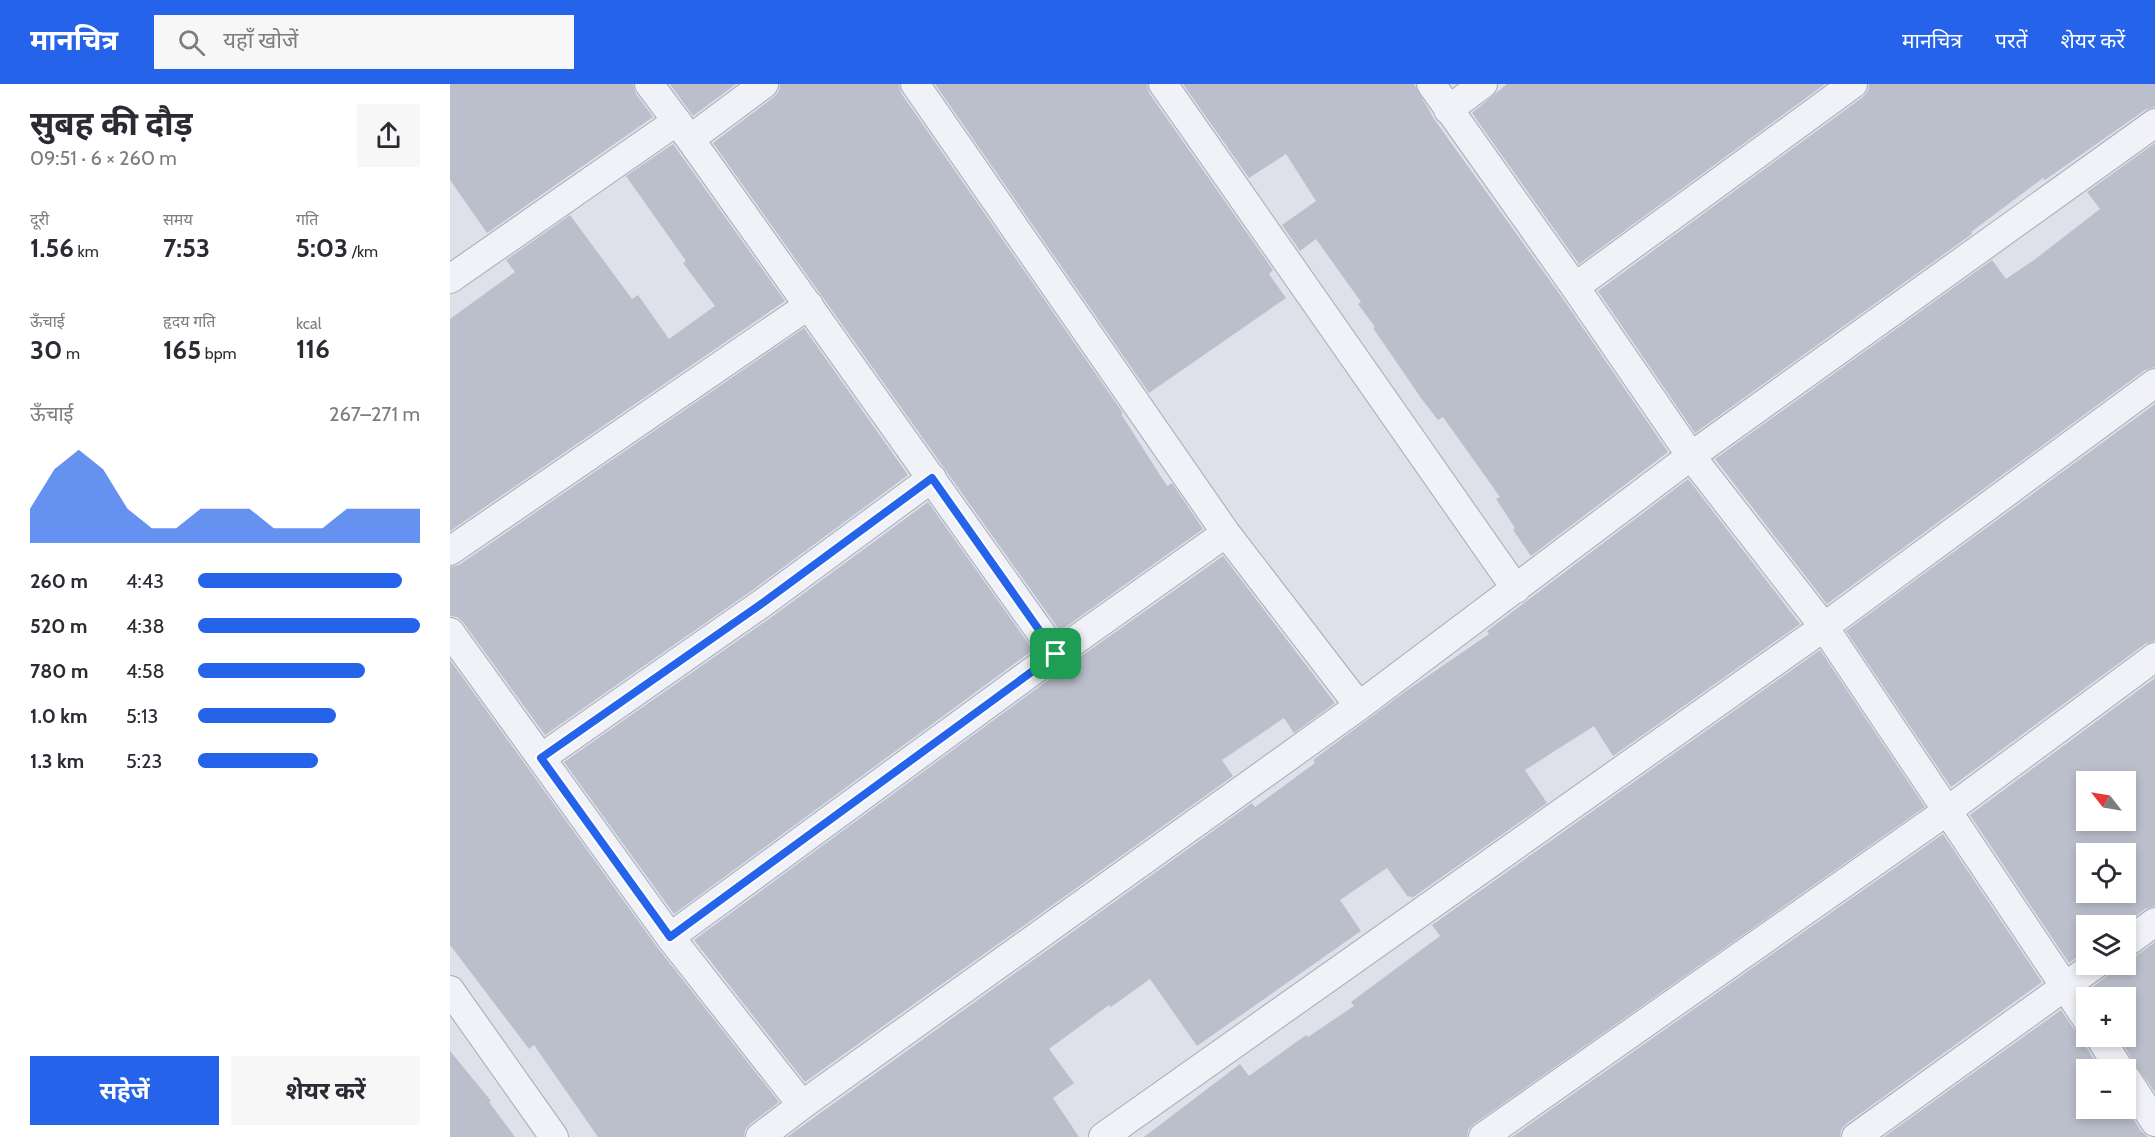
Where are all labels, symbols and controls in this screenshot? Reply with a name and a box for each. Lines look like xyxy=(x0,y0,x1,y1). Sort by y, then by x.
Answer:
search box xyxy=(154,15,574,69)
text: मानचित्र xyxy=(30,23,118,57)
icon: search xyxy=(175,26,208,59)
text: यहाँ खोजें xyxy=(223,27,298,54)
text: मानचित्र xyxy=(1902,28,1962,53)
text: परतें xyxy=(1995,28,2028,53)
text: शेयर करें xyxy=(2061,28,2125,53)
text: सुबह की दौड़ xyxy=(30,103,192,143)
button: share xyxy=(357,104,420,167)
text: 09:51 · 6 × 260 m xyxy=(30,146,177,170)
text: दूरी xyxy=(30,210,49,229)
text: समय xyxy=(163,210,193,229)
text: गति xyxy=(296,210,318,229)
text: 1.56 xyxy=(30,232,74,264)
text: 7:53 xyxy=(163,232,210,264)
text: 5:03 xyxy=(296,232,348,264)
text: km xyxy=(74,242,99,261)
text: /km xyxy=(348,242,378,261)
text: ऊँचाई xyxy=(30,312,65,331)
text: हृदय गति xyxy=(163,312,215,331)
text: kcal xyxy=(296,314,322,333)
text: 116 xyxy=(296,333,330,365)
text: 30 xyxy=(30,334,62,366)
text: 165 xyxy=(163,334,201,366)
text: m xyxy=(62,344,80,363)
text: bpm xyxy=(201,344,237,363)
text: ऊँचाई xyxy=(30,402,73,426)
text: 267–271 m xyxy=(329,402,420,426)
text: 260 m xyxy=(30,569,88,593)
text: 4:43 xyxy=(126,569,164,593)
text: 520 m xyxy=(30,614,87,638)
text: 4:38 xyxy=(126,614,165,638)
pin xyxy=(1030,628,1081,679)
icon: arrive xyxy=(1039,637,1072,670)
text: 780 m xyxy=(30,659,88,683)
text: 4:58 xyxy=(126,659,165,683)
text: 1.0 km xyxy=(30,704,87,728)
text: 5:13 xyxy=(126,704,158,728)
text: 1.3 km xyxy=(30,749,84,773)
text: 5:23 xyxy=(126,749,162,773)
north arrow xyxy=(2076,771,2136,831)
map controls xyxy=(2076,771,2136,1119)
button: locate xyxy=(2076,843,2136,903)
button: layers xyxy=(2076,915,2136,975)
button: + xyxy=(2076,987,2136,1047)
button: सहेजें xyxy=(30,1056,219,1125)
button: शेयर करें xyxy=(231,1056,420,1125)
button: − xyxy=(2076,1059,2136,1119)

